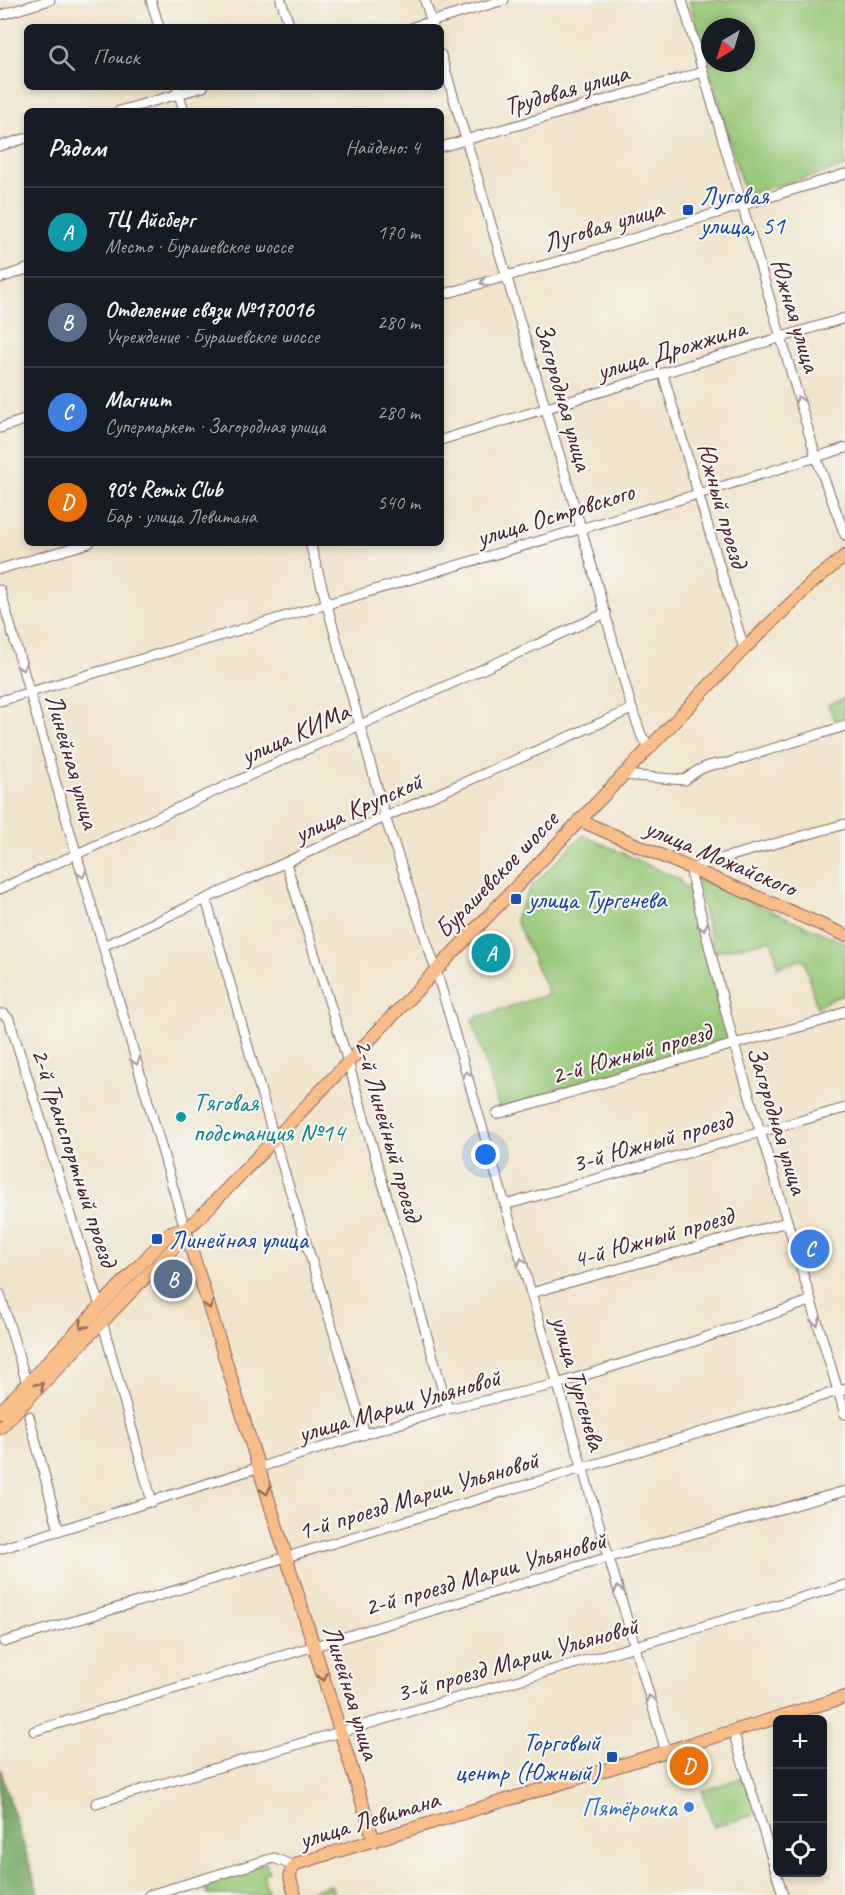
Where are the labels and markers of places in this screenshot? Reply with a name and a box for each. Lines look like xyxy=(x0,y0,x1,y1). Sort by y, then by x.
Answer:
place label: Луговая улица, 51 xyxy=(698,179,786,242)
marker: Луговая улица, 51 xyxy=(681,203,695,217)
place label: улица Тургенева xyxy=(526,883,668,916)
marker: улица Тургенева xyxy=(509,892,523,906)
pin: A xyxy=(472,930,510,976)
place label: Тяговая подстанция №14 xyxy=(193,1086,347,1149)
marker: Тяговая подстанция №14 xyxy=(174,1110,188,1124)
place label: Линейная улица xyxy=(169,1223,309,1256)
pin: C xyxy=(790,1226,830,1272)
marker: Линейная улица xyxy=(150,1232,164,1246)
pin: B xyxy=(154,1256,192,1302)
place label: Торговый центр (Южный) xyxy=(455,1726,602,1789)
pin: D xyxy=(670,1744,708,1788)
marker: Торговый центр (Южный) xyxy=(605,1750,619,1764)
place label: Пятёрочка xyxy=(582,1791,679,1824)
marker: Пятёрочка xyxy=(682,1800,696,1814)

